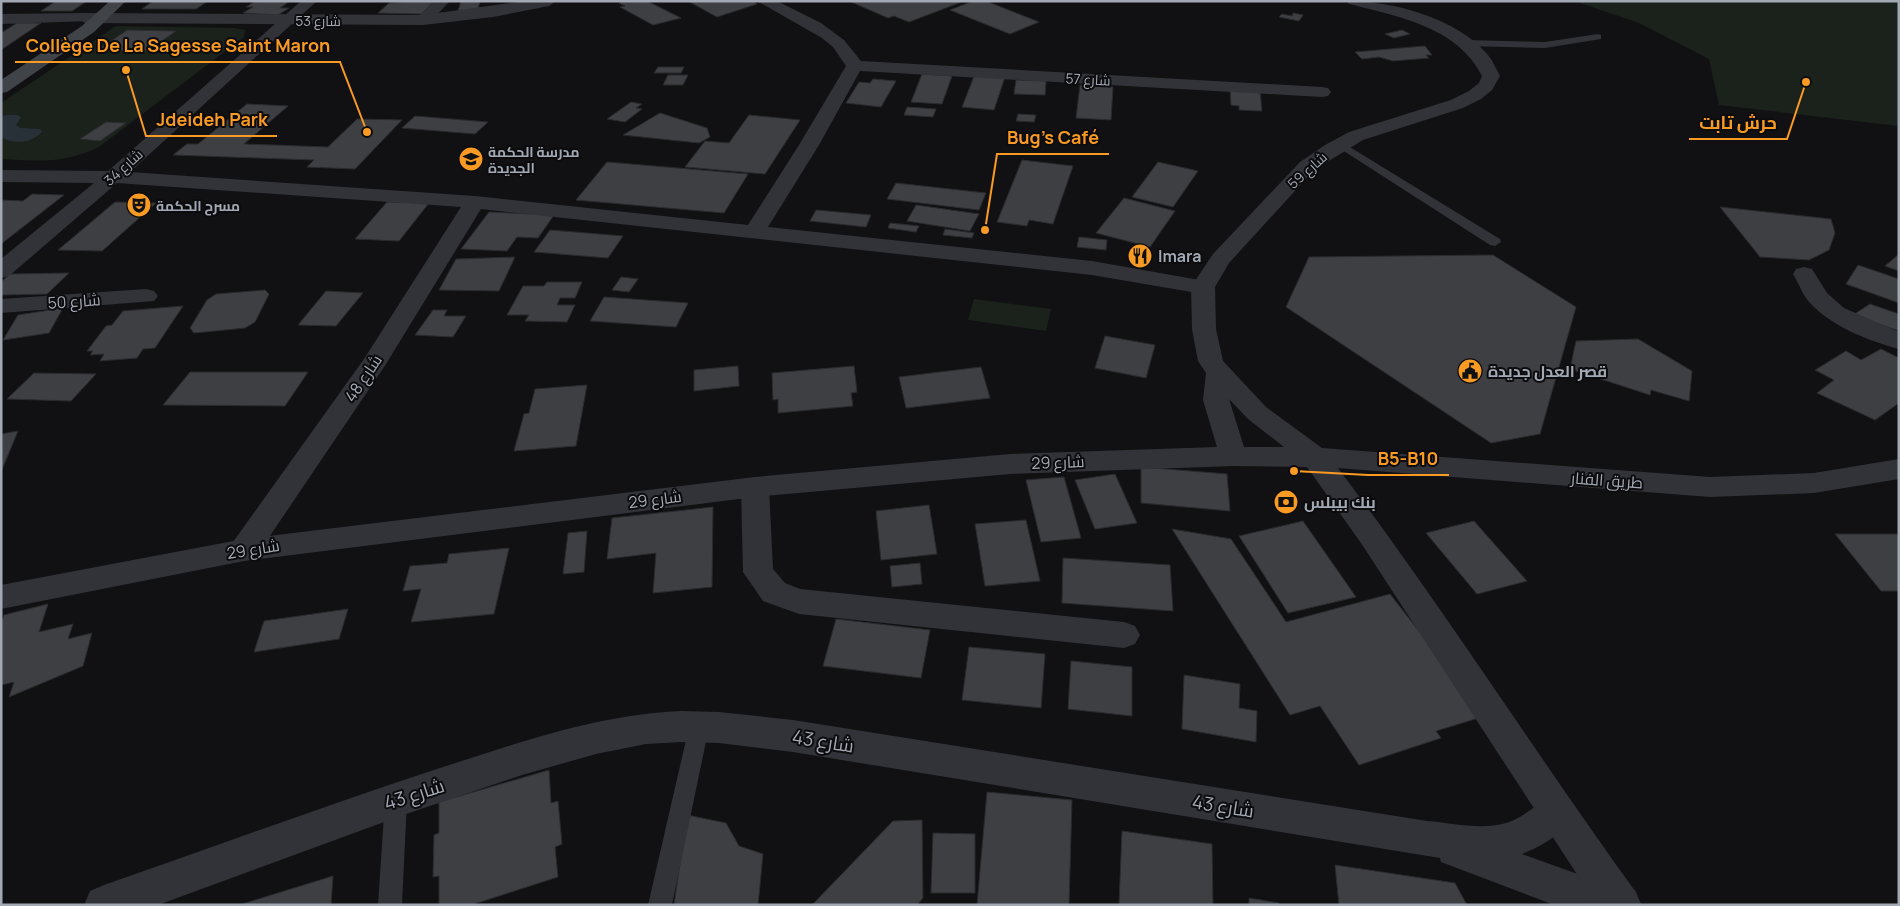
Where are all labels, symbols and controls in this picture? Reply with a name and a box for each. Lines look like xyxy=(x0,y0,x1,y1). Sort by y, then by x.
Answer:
street label: شارع 53 xyxy=(295,11,341,30)
callout: Collège De La Sagesse Saint Maron xyxy=(15,29,340,62)
text: Collège De La Sagesse Saint Maron xyxy=(26,33,330,57)
street label: شارع 57 xyxy=(1065,68,1111,90)
callout: Jdeideh Park xyxy=(146,103,277,136)
callout: حرش تابت xyxy=(1689,106,1787,139)
text: Jdeideh Park xyxy=(156,107,269,131)
text: حرش تابت xyxy=(1699,110,1777,134)
callout: Bug's Café xyxy=(997,121,1109,154)
text: Bug's Café xyxy=(1007,125,1099,149)
place label: مدرسة الحكمة الجديدة xyxy=(488,142,579,177)
street label: شارع 34 xyxy=(100,145,146,189)
school or university icon: مدرسة الحكمة الجديدة xyxy=(458,146,484,172)
street label: شارع 59 xyxy=(1283,147,1331,193)
theatre icon: مسرح الحكمة xyxy=(126,192,152,218)
place label: مسرح الحكمة xyxy=(156,196,240,216)
restaurant icon: Imara xyxy=(1127,243,1153,269)
place label: Imara xyxy=(1158,245,1202,267)
street label: شارع 50 xyxy=(47,288,101,315)
street label: شارع 48 xyxy=(339,350,388,407)
public building icon: قصر العدل جديدة xyxy=(1457,358,1483,384)
place label: قصر العدل جديدة xyxy=(1488,360,1607,382)
callout: B5-B10 xyxy=(1368,442,1449,475)
text: B5-B10 xyxy=(1378,446,1438,470)
street label: شارع 29 xyxy=(1031,450,1085,475)
street label: طريق الفنار xyxy=(1569,466,1644,493)
street label: شارع 29 xyxy=(627,485,683,514)
bank icon: بنك بيبلس xyxy=(1273,489,1299,515)
place label: بنك بيبلس xyxy=(1304,491,1376,513)
street label: شارع 29 xyxy=(225,534,281,565)
street label: شارع 43 xyxy=(790,723,856,760)
street label: شارع 43 xyxy=(380,772,448,817)
street label: شارع 43 xyxy=(1190,788,1256,825)

